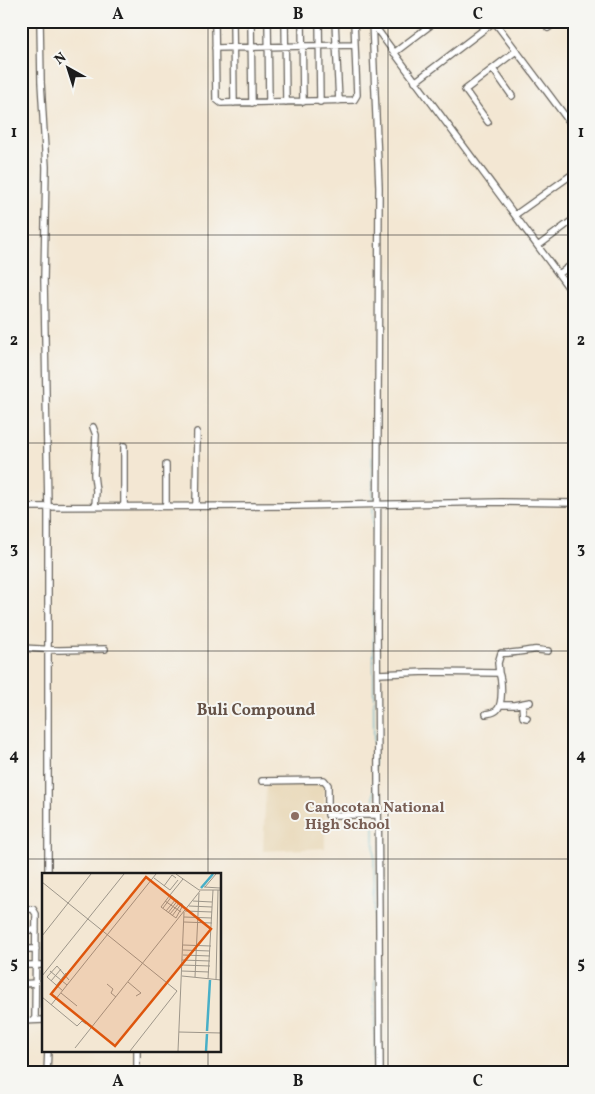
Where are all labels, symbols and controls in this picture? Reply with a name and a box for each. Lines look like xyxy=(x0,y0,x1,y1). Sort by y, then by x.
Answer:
text: A xyxy=(112,4,124,26)
text: B xyxy=(293,4,304,26)
text: C xyxy=(473,4,483,26)
north arrow xyxy=(42,42,92,92)
text: N xyxy=(51,48,71,70)
text: 1 xyxy=(11,122,17,144)
text: 1 xyxy=(578,122,584,144)
text: 2 xyxy=(10,330,18,352)
text: 2 xyxy=(577,330,585,352)
text: 3 xyxy=(10,538,18,560)
text: 3 xyxy=(577,538,585,560)
district label: Buli Compound xyxy=(197,700,316,722)
text: 4 xyxy=(9,745,19,767)
text: 4 xyxy=(576,745,586,767)
place label: Canocotan National High School xyxy=(305,798,445,836)
marker: Canocotan National High School xyxy=(289,810,301,822)
inset map xyxy=(42,873,221,1052)
text: 5 xyxy=(10,953,18,975)
text: 5 xyxy=(577,953,585,975)
text: A xyxy=(112,1071,124,1093)
text: B xyxy=(293,1071,304,1093)
text: C xyxy=(473,1071,483,1093)

